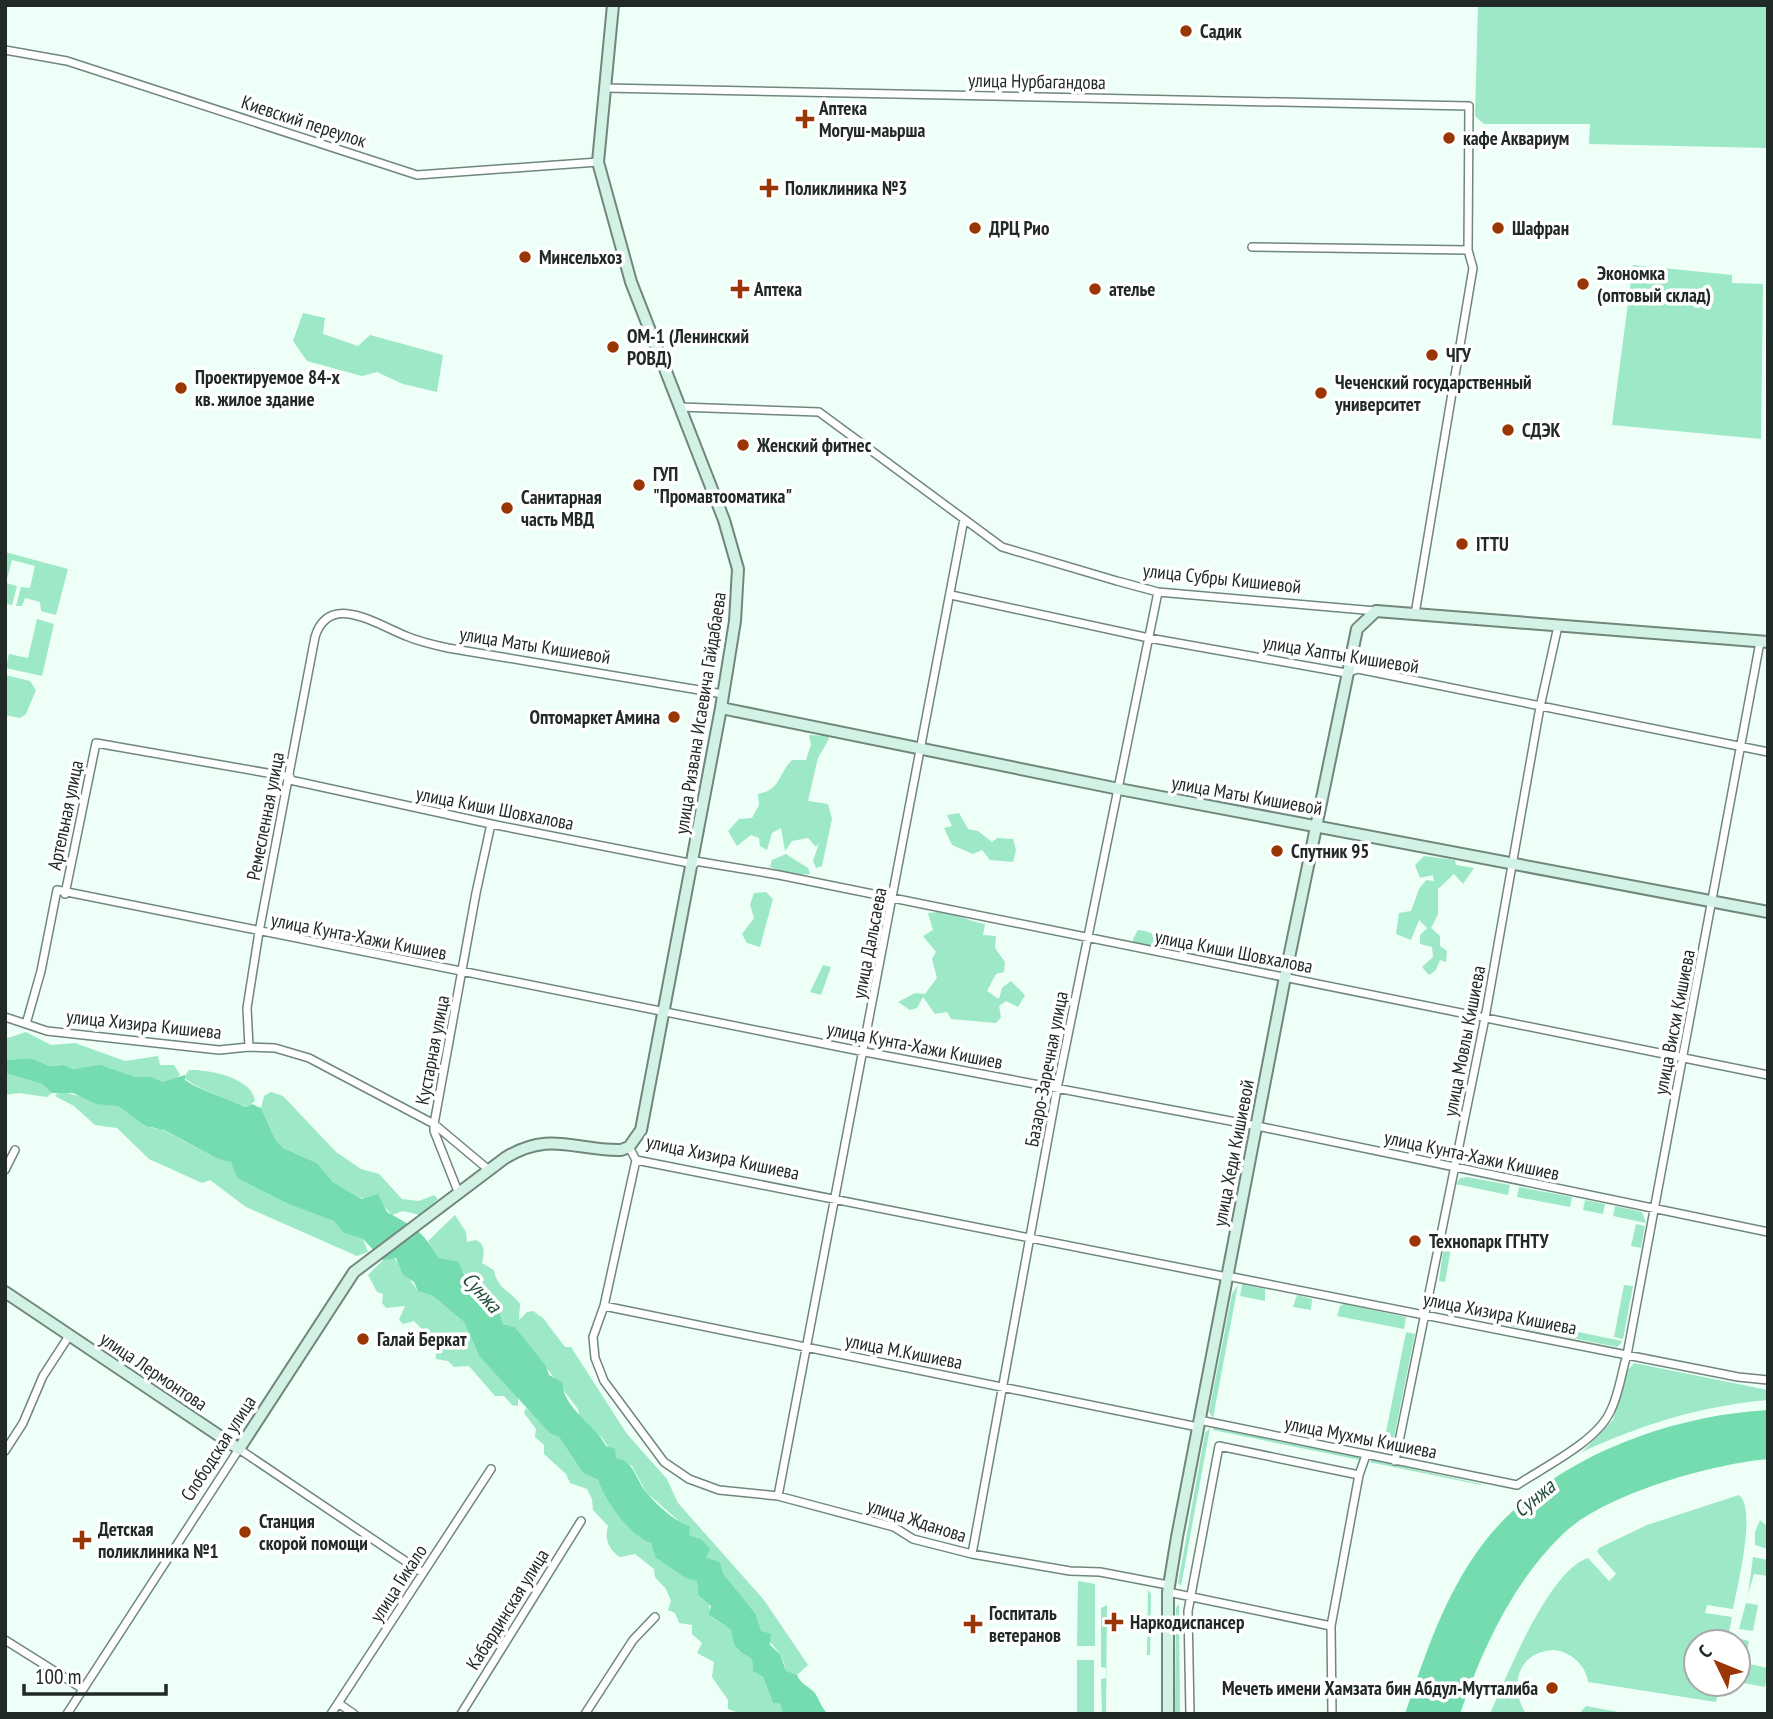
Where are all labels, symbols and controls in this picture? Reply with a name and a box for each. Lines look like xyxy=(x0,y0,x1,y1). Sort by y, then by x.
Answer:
place label: Садик xyxy=(1200,19,1242,43)
marker: Садик xyxy=(1178,23,1194,39)
street label: улица Нурбагандова xyxy=(968,68,1106,94)
street label: Киевский переулок xyxy=(238,89,370,153)
place label: Аптека Могуш-маьрша xyxy=(818,96,925,142)
marker: Аптека Могуш-маьрша xyxy=(797,111,813,127)
place label: кафе Аквариум xyxy=(1463,126,1569,150)
marker: кафе Аквариум xyxy=(1441,130,1457,146)
place label: Поликлиника №3 xyxy=(785,176,907,200)
marker: Поликлиника №3 xyxy=(759,178,779,198)
place label: ДРЦ Рио xyxy=(989,216,1049,240)
place label: Шафран xyxy=(1512,216,1569,240)
marker: ДРЦ Рио xyxy=(967,220,983,236)
marker: Шафран xyxy=(1490,220,1506,236)
place label: Минсельхоз xyxy=(539,245,622,269)
marker: Минсельхоз xyxy=(517,249,533,265)
place label: Экономка (оптовый склад) xyxy=(1597,261,1711,307)
marker: Экономка (оптовый склад) xyxy=(1575,276,1591,292)
place label: Аптека xyxy=(753,277,802,301)
place label: ателье xyxy=(1109,277,1156,301)
marker: Аптека xyxy=(732,281,748,297)
marker: ателье xyxy=(1087,281,1103,297)
place label: ОМ-1 (Ленинский РОВД) xyxy=(627,324,749,370)
marker: ОМ-1 (Ленинский РОВД) xyxy=(605,339,621,355)
place label: ЧГУ xyxy=(1446,343,1472,367)
marker: ЧГУ xyxy=(1424,347,1440,363)
place label: Проектируемое 84-х кв. жилое здание xyxy=(195,365,340,411)
place label: Чеченский государственный университет xyxy=(1334,370,1532,416)
marker: Проектируемое 84-х кв. жилое здание xyxy=(173,380,189,396)
marker: Чеченский государственный университет xyxy=(1313,385,1329,401)
place label: СДЭК xyxy=(1522,418,1561,442)
marker: СДЭК xyxy=(1500,422,1516,438)
place label: Женский фитнес xyxy=(756,433,872,457)
marker: Женский фитнес xyxy=(735,437,751,453)
place label: ГУП "Промавтооматика" xyxy=(653,462,792,508)
marker: ГУП "Промавтооматика" xyxy=(631,477,647,493)
place label: Санитарная часть МВД xyxy=(521,485,602,531)
marker: Санитарная часть МВД xyxy=(499,500,515,516)
place label: ITTU xyxy=(1476,532,1509,556)
marker: ITTU xyxy=(1454,536,1470,552)
street label: улица Субры Кишиевой xyxy=(1142,558,1302,598)
street label: улица Ризвана Исаевича Гайдабаева xyxy=(669,590,731,836)
street label: улица Маты Кишиевой xyxy=(458,621,612,669)
street label: улица Хапты Кишиевой xyxy=(1261,630,1421,678)
place label: Оптомаркет Амина xyxy=(529,705,660,729)
marker: Оптомаркет Амина xyxy=(666,709,682,725)
street label: Ремесленная улица xyxy=(241,750,289,882)
street label: Артельная улица xyxy=(42,758,88,872)
street label: улица Маты Кишиевой xyxy=(1170,770,1324,820)
street label: улица Киши Шовхалова xyxy=(414,781,576,835)
place label: Спутник 95 xyxy=(1291,839,1369,863)
marker: Спутник 95 xyxy=(1269,843,1285,859)
street label: улица Дальсаева xyxy=(846,885,892,1001)
street label: улица Кунта-Хажи Кишиев xyxy=(269,907,449,965)
street label: улица Киши Шовхалова xyxy=(1153,924,1315,978)
street label: улица Висхи Кишиева xyxy=(1648,947,1700,1097)
street label: улица Мовлы Кишиева xyxy=(1438,963,1490,1119)
street label: Базаро-Заречная улица xyxy=(1019,989,1073,1149)
street label: Кустарная улица xyxy=(410,993,454,1107)
street label: улица Хизира Кишиева xyxy=(65,1004,223,1044)
street label: улица Кунта-Хажи Кишиев xyxy=(825,1016,1005,1074)
street label: улица Хеди Кишиевой xyxy=(1207,1077,1259,1229)
street label: улица Кунта-Хажи Кишиев xyxy=(1382,1125,1562,1185)
street label: улица Хизира Кишиева xyxy=(644,1129,802,1185)
place label: Технопарк ГГНТУ xyxy=(1429,1229,1550,1253)
marker: Технопарк ГГНТУ xyxy=(1407,1233,1423,1249)
water label: Сунжа xyxy=(457,1266,509,1319)
street label: улица Хизира Кишиева xyxy=(1421,1286,1579,1340)
street label: улица Лермонтова xyxy=(96,1326,212,1416)
place label: Галай Беркат xyxy=(377,1327,467,1351)
street label: улица М.Кишиева xyxy=(843,1328,965,1374)
marker: Галай Беркат xyxy=(355,1331,371,1347)
street label: Слободская улица xyxy=(175,1391,261,1505)
street label: улица Мухмы Кишиева xyxy=(1283,1410,1439,1464)
water label: Сунжа xyxy=(1508,1472,1562,1523)
street label: улица Жданова xyxy=(864,1493,970,1547)
place label: Станция скорой помощи xyxy=(259,1509,368,1555)
place label: Детская поликлиника №1 xyxy=(98,1517,219,1563)
marker: Станция скорой помощи xyxy=(237,1524,253,1540)
marker: Детская поликлиника №1 xyxy=(72,1530,92,1550)
street label: улица Гикало xyxy=(364,1540,432,1626)
street label: Кабардинская улица xyxy=(460,1544,554,1674)
place label: Госпиталь ветеранов xyxy=(989,1601,1061,1647)
place label: Наркодиспансер xyxy=(1130,1610,1245,1634)
marker: Наркодиспансер xyxy=(1104,1612,1124,1632)
marker: Госпиталь ветеранов xyxy=(963,1614,983,1634)
north arrow xyxy=(1682,1628,1752,1698)
text: С xyxy=(1693,1640,1717,1663)
scale bar xyxy=(24,1652,166,1696)
text: 100 m xyxy=(35,1663,81,1690)
place label: Мечеть имени Хамзата бин Абдул-Мутталиба xyxy=(1222,1676,1538,1700)
marker: Мечеть имени Хамзата бин Абдул-Мутталиба xyxy=(1544,1680,1560,1696)

